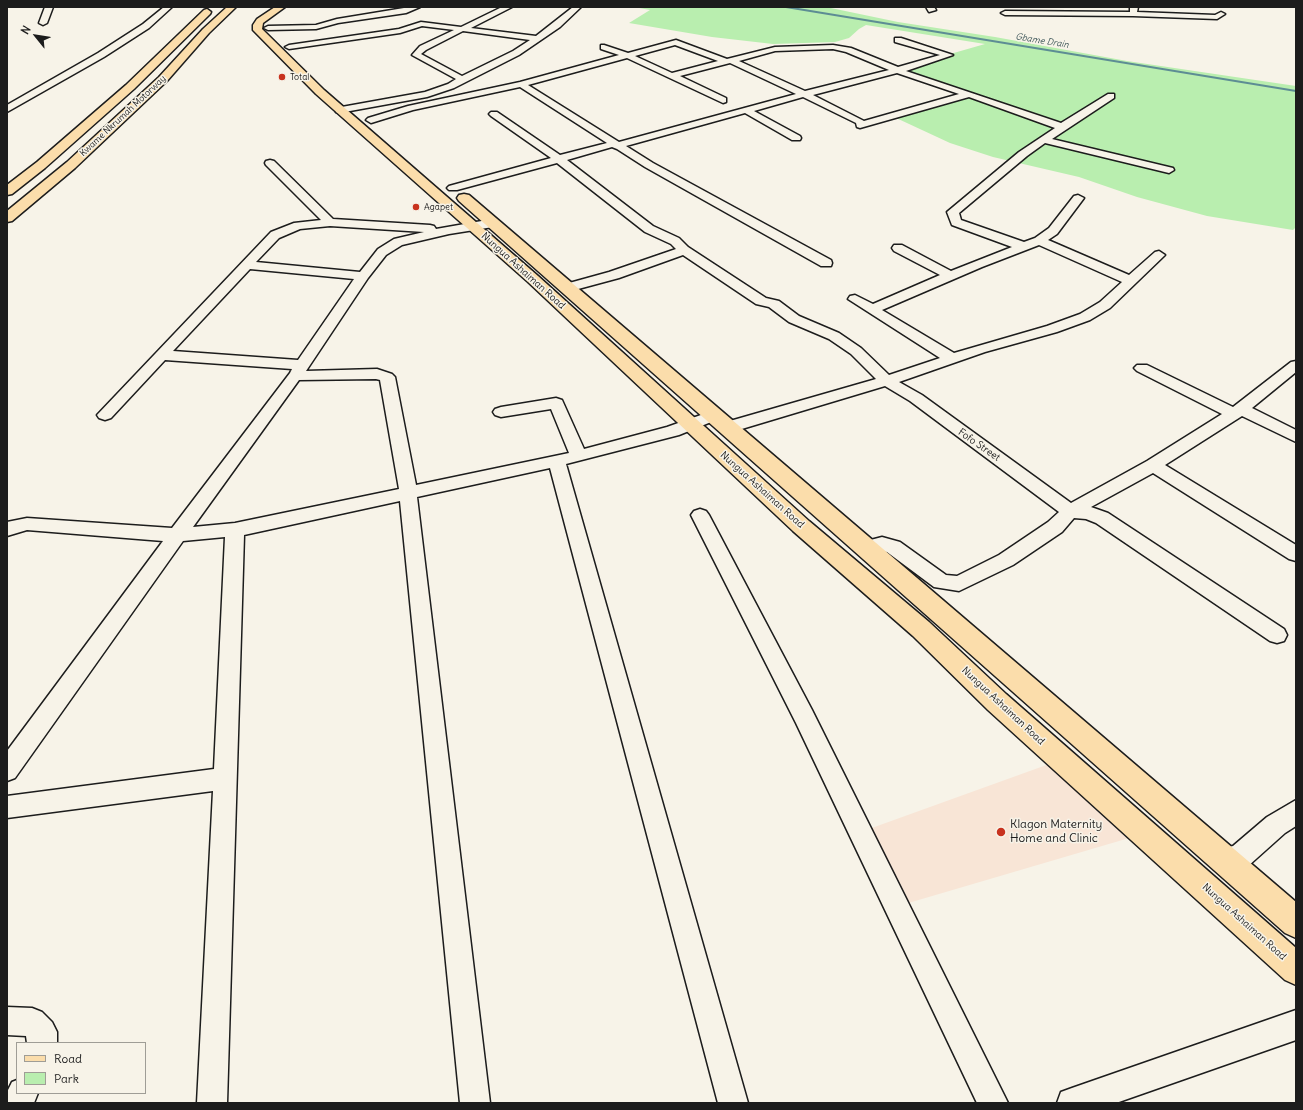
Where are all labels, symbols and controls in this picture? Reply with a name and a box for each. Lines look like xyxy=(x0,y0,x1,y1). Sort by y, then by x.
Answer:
north arrow xyxy=(16,16,56,56)
text: N xyxy=(18,23,34,37)
water label: Gbame Drain xyxy=(1015,31,1069,51)
marker: Total xyxy=(277,72,287,82)
place label: Total xyxy=(290,72,309,82)
street label: Kwame Nkrumah Motorway xyxy=(78,73,168,159)
marker: Agapet xyxy=(411,202,421,212)
place label: Agapet xyxy=(424,202,453,212)
street label: Nungua Ashaiman Road xyxy=(479,230,567,312)
street label: Fofo Street xyxy=(956,426,1002,464)
street label: Nungua Ashaiman Road xyxy=(718,449,806,531)
street label: Nungua Ashaiman Road xyxy=(959,665,1047,747)
place label: Klagon Maternity Home and Clinic xyxy=(1010,818,1102,846)
marker: Klagon Maternity Home and Clinic xyxy=(995,826,1007,838)
street label: Nungua Ashaiman Road xyxy=(1200,881,1288,963)
legend xyxy=(16,1042,146,1094)
text: Road xyxy=(54,1051,82,1066)
text: Park xyxy=(54,1071,79,1086)

